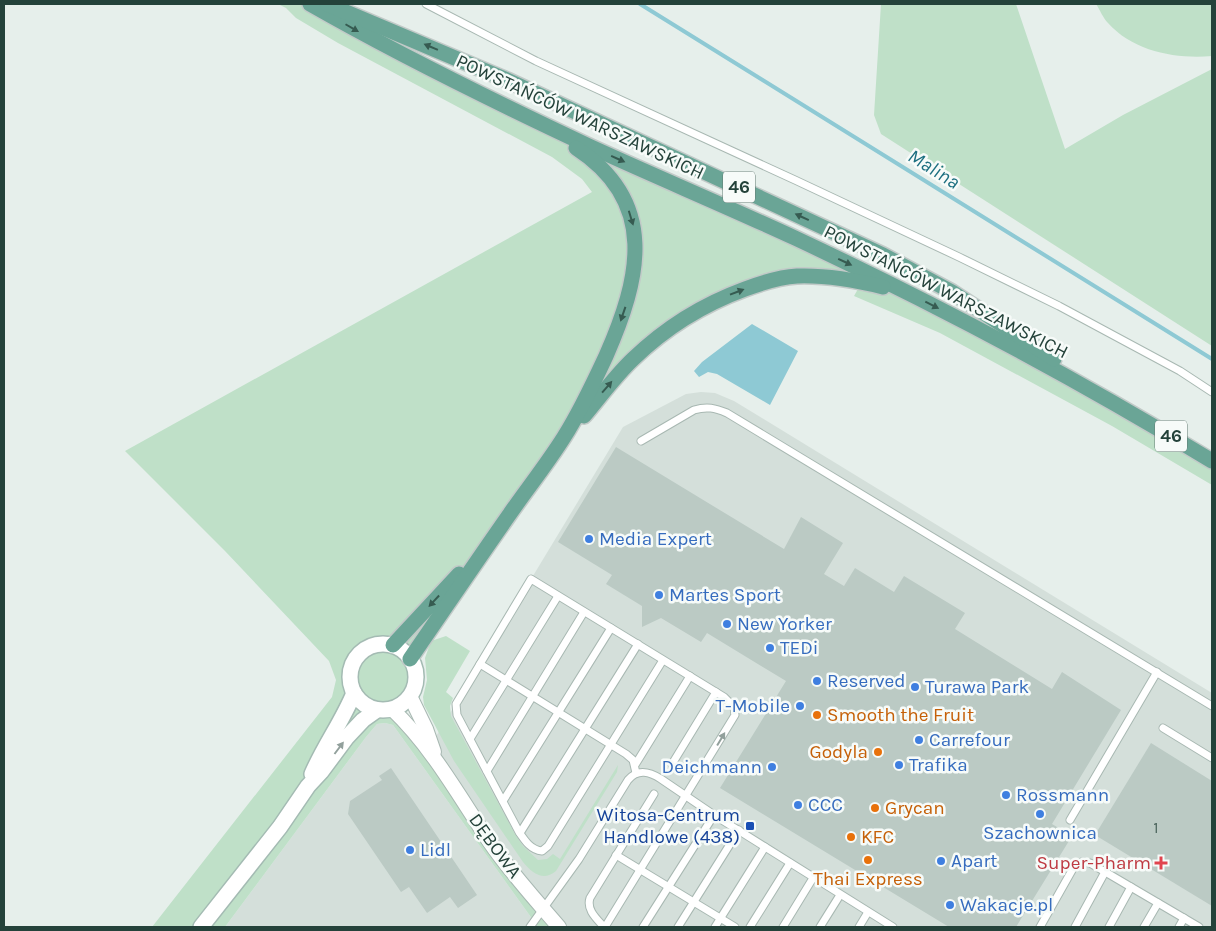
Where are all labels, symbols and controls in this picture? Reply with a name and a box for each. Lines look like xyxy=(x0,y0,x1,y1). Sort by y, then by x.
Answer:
one-way arrow xyxy=(345,24,360,32)
one-way arrow xyxy=(424,43,439,51)
street label: POWSTAŃCÓW WARSZAWSKICH xyxy=(453,49,708,184)
water label: Malina xyxy=(904,144,964,194)
one-way arrow xyxy=(611,155,625,163)
road number: 46 xyxy=(723,172,755,202)
one-way arrow xyxy=(627,211,635,226)
one-way arrow xyxy=(795,212,809,220)
street label: POWSTAŃCÓW WARSZAWSKICH xyxy=(820,220,1072,363)
one-way arrow xyxy=(838,258,852,266)
one-way arrow xyxy=(729,288,744,295)
one-way arrow xyxy=(925,301,940,309)
one-way arrow xyxy=(619,307,627,322)
one-way arrow xyxy=(602,381,613,394)
road number: 46 xyxy=(1155,421,1187,452)
place label: Media Expert xyxy=(599,528,712,550)
marker: Media Expert xyxy=(583,533,595,545)
place label: Martes Sport xyxy=(669,584,781,606)
marker: Martes Sport xyxy=(653,589,665,601)
one-way arrow xyxy=(428,595,440,607)
place label: New Yorker xyxy=(737,613,832,635)
marker: New Yorker xyxy=(721,618,733,630)
place label: TEDi xyxy=(780,637,818,659)
marker: TEDi xyxy=(764,642,776,654)
place label: Reserved xyxy=(827,670,906,692)
marker: Reserved xyxy=(811,675,823,687)
place label: Turawa Park xyxy=(925,676,1030,698)
marker: Turawa Park xyxy=(909,681,921,693)
place label: T-Mobile xyxy=(715,695,790,717)
marker: T-Mobile xyxy=(794,700,806,712)
place label: Smooth the Fruit xyxy=(827,704,974,726)
marker: Smooth the Fruit xyxy=(811,709,823,721)
place label: Carrefour xyxy=(929,729,1010,751)
one-way arrow xyxy=(716,732,725,745)
marker: Carrefour xyxy=(913,734,925,746)
place label: Godyla xyxy=(809,741,868,763)
one-way arrow xyxy=(333,742,344,755)
marker: Godyla xyxy=(872,746,884,758)
place label: Trafika xyxy=(909,754,968,776)
place label: Deichmann xyxy=(662,756,762,778)
marker: Trafika xyxy=(893,759,905,771)
marker: Deichmann xyxy=(766,761,778,773)
place label: Rossmann xyxy=(1016,784,1109,806)
marker: Rossmann xyxy=(1000,789,1012,801)
place label: CCC xyxy=(808,794,843,816)
place label: Grycan xyxy=(885,797,945,819)
marker: CCC xyxy=(792,799,804,811)
marker: Grycan xyxy=(869,802,881,814)
place label: Witosa-Centrum Handlowe (438) xyxy=(597,804,740,848)
marker: Szachownica xyxy=(1034,808,1046,820)
street label: DĘBOWA xyxy=(464,809,526,883)
house number: 1 xyxy=(1153,818,1159,837)
marker: Witosa-Centrum Handlowe (438) xyxy=(744,820,756,832)
place label: Szachownica xyxy=(983,822,1097,844)
place label: KFC xyxy=(861,826,894,848)
marker: KFC xyxy=(845,831,857,843)
place label: Lidl xyxy=(420,839,451,861)
marker: Lidl xyxy=(404,844,416,856)
place label: Apart xyxy=(951,850,998,872)
place label: Super-Pharm xyxy=(1037,852,1151,874)
marker: Thai Express xyxy=(862,854,874,866)
marker: Apart xyxy=(935,855,947,867)
marker: Super-Pharm xyxy=(1155,857,1167,869)
place label: Thai Express xyxy=(813,868,923,890)
place label: Wakacje.pl xyxy=(960,894,1053,916)
marker: Wakacje.pl xyxy=(944,899,956,911)

